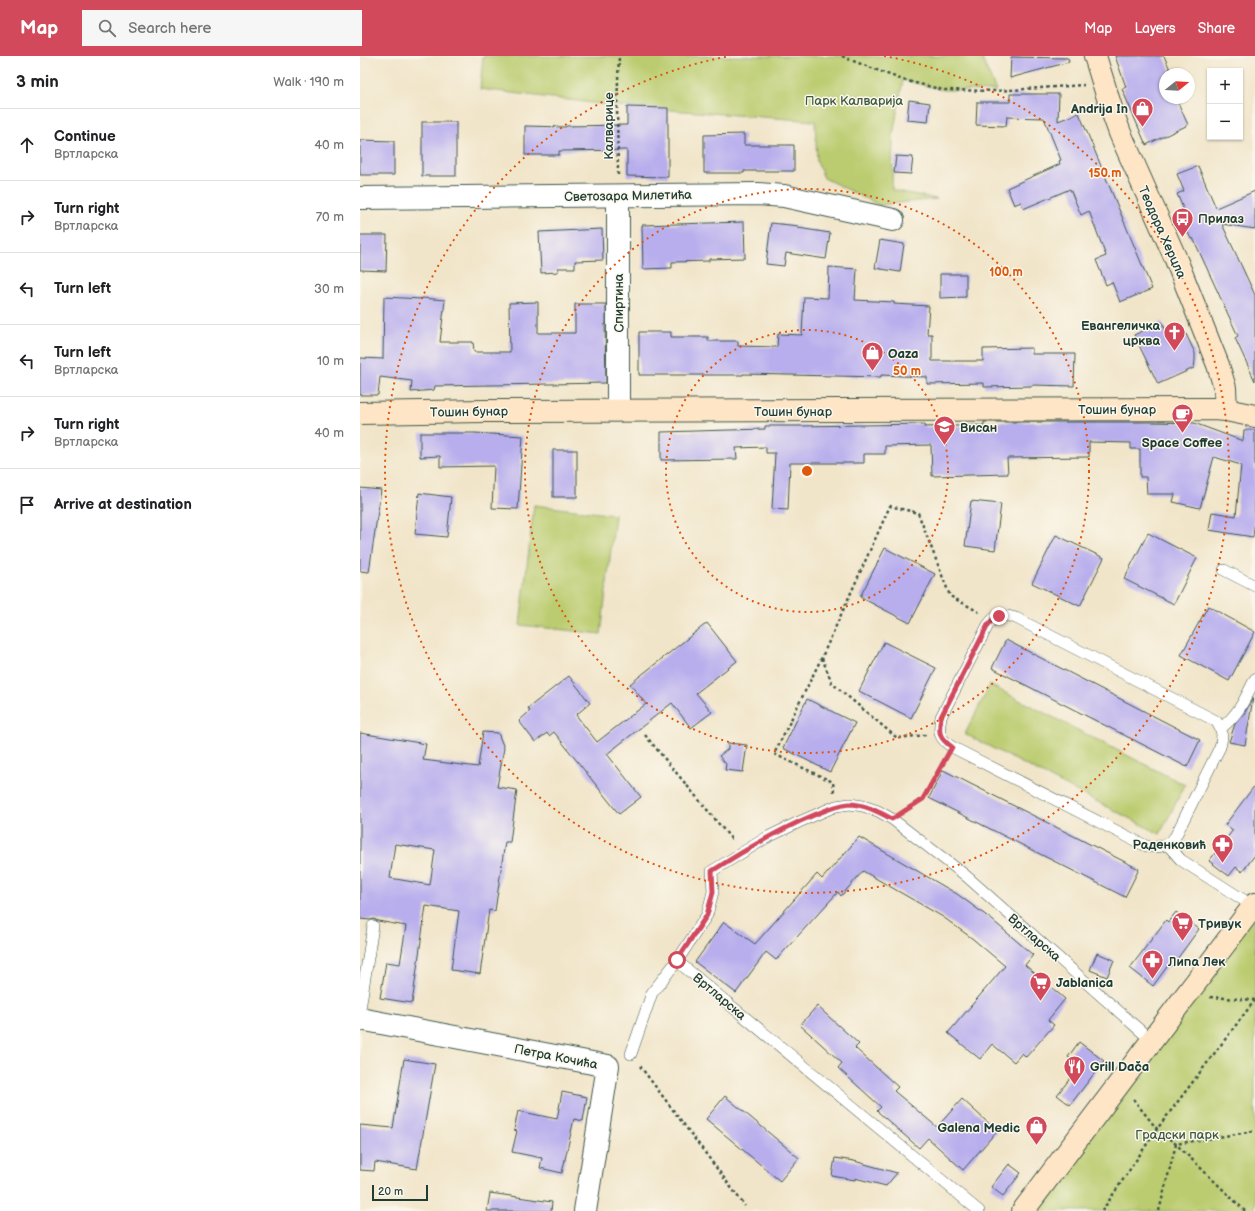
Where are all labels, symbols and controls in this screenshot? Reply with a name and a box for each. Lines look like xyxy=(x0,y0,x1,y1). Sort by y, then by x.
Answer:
search box xyxy=(82,10,362,46)
text: Map xyxy=(20,17,58,40)
icon: search xyxy=(96,17,118,39)
text: Search here xyxy=(128,19,211,38)
text: Map xyxy=(1084,20,1112,37)
text: Layers xyxy=(1134,20,1176,37)
text: Share xyxy=(1198,20,1235,37)
north arrow xyxy=(1159,68,1195,104)
map controls xyxy=(1207,68,1243,140)
button: + xyxy=(1207,68,1243,104)
text: 3 min xyxy=(16,72,59,92)
text: Walk · 190 m xyxy=(273,74,344,90)
street label: Калварице xyxy=(601,92,617,160)
park label: Парк Калварија xyxy=(805,93,904,109)
shop icon: Andrija In xyxy=(1130,95,1156,128)
place label: Andrija In xyxy=(1070,101,1128,117)
button: − xyxy=(1207,104,1243,140)
text: Continue xyxy=(54,127,116,146)
icon: ahead xyxy=(16,134,38,156)
text: 40 m xyxy=(314,137,344,153)
text: Вртларска xyxy=(54,146,119,162)
text: 150 m xyxy=(1089,166,1121,181)
street label: Теодора Херцла xyxy=(1135,184,1190,281)
street label: Светозара Милетића xyxy=(564,187,692,205)
text: Turn right xyxy=(54,199,119,218)
bus stop icon: Прилаз xyxy=(1170,205,1196,238)
icon: right xyxy=(16,206,38,228)
text: 70 m xyxy=(316,209,344,225)
place label: Прилаз xyxy=(1198,211,1244,227)
text: Вртларска xyxy=(54,218,119,234)
text: 100 m xyxy=(989,265,1023,280)
street label: Спиртина xyxy=(611,273,627,333)
icon: left xyxy=(16,278,38,300)
text: Turn left xyxy=(54,279,111,298)
text: 30 m xyxy=(314,281,344,297)
place label: Евангеличка црква xyxy=(1081,318,1160,349)
church icon: Евангеличка црква xyxy=(1162,319,1188,352)
shop icon: Oaza xyxy=(860,340,886,373)
text: Turn left xyxy=(54,343,111,362)
place label: Oaza xyxy=(888,346,919,362)
icon: left xyxy=(16,350,38,372)
text: 10 m xyxy=(317,353,344,369)
text: Вртларска xyxy=(54,362,119,378)
text: 50 m xyxy=(893,364,921,379)
cafe icon: Space Coffee xyxy=(1169,401,1195,434)
street label: Тошин бунар xyxy=(1078,402,1157,418)
street label: Тошин бунар xyxy=(430,403,509,421)
street label: Тошин бунар xyxy=(754,404,833,420)
school or university icon: Висан xyxy=(932,414,958,447)
text: Turn right xyxy=(54,415,119,434)
place label: Висан xyxy=(960,420,997,436)
icon: right xyxy=(16,422,38,444)
text: 40 m xyxy=(314,425,344,441)
text: Вртларска xyxy=(54,434,119,450)
place label: Space Coffee xyxy=(1142,435,1223,451)
centre of rings xyxy=(800,464,814,478)
icon: arrive xyxy=(16,494,38,516)
text: Arrive at destination xyxy=(54,495,192,514)
route end xyxy=(990,607,1008,625)
pharmacy icon: Раденковић xyxy=(1209,831,1235,864)
place label: Раденковић xyxy=(1133,837,1206,853)
supermarket icon: Тривук xyxy=(1170,910,1196,943)
street label: Вртларска xyxy=(1005,911,1064,965)
place label: Тривук xyxy=(1198,916,1242,932)
pharmacy icon: Липа Лек xyxy=(1139,948,1165,981)
route start xyxy=(668,951,686,969)
place label: Липа Лек xyxy=(1167,954,1226,970)
supermarket icon: Jablanica xyxy=(1027,969,1053,1002)
street label: Вртларска xyxy=(689,970,749,1024)
place label: Jablanica xyxy=(1056,975,1113,991)
street label: Петра Кочића xyxy=(513,1041,599,1073)
restaurant icon: Grill Dača xyxy=(1062,1053,1088,1086)
place label: Grill Dača xyxy=(1090,1059,1149,1075)
shop icon: Galena Medic xyxy=(1023,1114,1049,1147)
place label: Galena Medic xyxy=(937,1120,1020,1136)
park label: Градски парк xyxy=(1135,1127,1219,1143)
scale bar xyxy=(372,1183,428,1202)
text: 20 m xyxy=(378,1185,403,1198)

